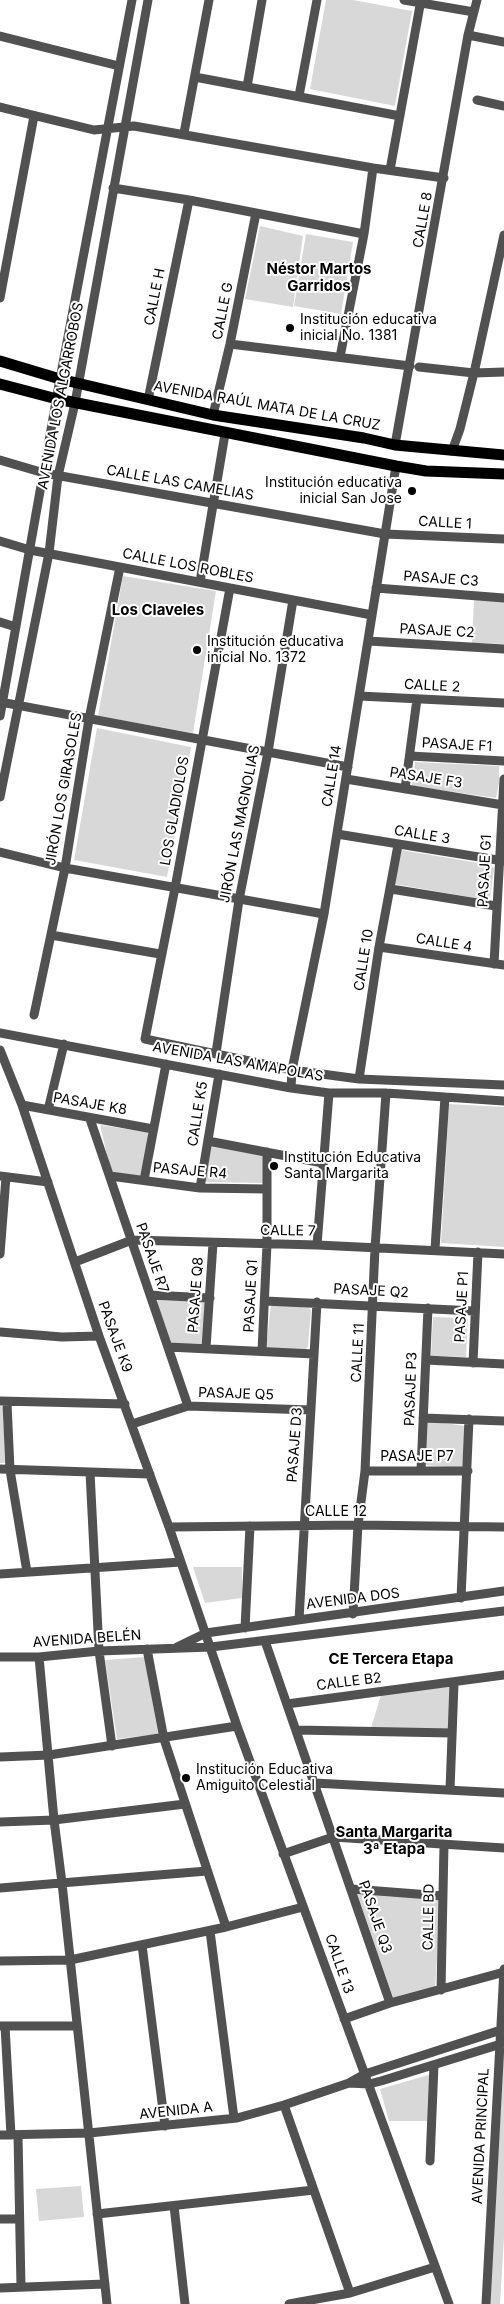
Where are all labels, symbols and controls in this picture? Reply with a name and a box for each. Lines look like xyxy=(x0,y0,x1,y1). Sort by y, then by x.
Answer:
street label: CALLE 8 xyxy=(410,191,436,249)
district label: Néstor Martos Garridos xyxy=(266,260,372,295)
street label: CALLE H xyxy=(141,267,169,327)
street label: CALLE G xyxy=(209,281,237,341)
street label: AVENIDA LOS ALGARROBOS xyxy=(35,301,87,491)
place label: Institución educativa inicial No. 1381 xyxy=(300,312,437,344)
marker: Institución educativa inicial No. 1381 xyxy=(284,322,296,334)
street label: AVENIDA RAÚL MATA DE LA CRUZ xyxy=(152,378,382,434)
street label: CALLE LAS CAMELIAS xyxy=(105,462,255,504)
place label: Institución educativa inicial San Jose xyxy=(265,475,402,508)
marker: Institución educativa inicial San Jose xyxy=(406,485,418,497)
street label: CALLE 1 xyxy=(418,513,472,533)
street label: CALLE LOS ROBLES xyxy=(121,545,255,587)
street label: PASAJE C3 xyxy=(403,568,479,590)
district label: Los Claveles xyxy=(112,601,204,619)
street label: PASAJE C2 xyxy=(399,621,475,641)
place label: Institución educativa inicial No. 1372 xyxy=(207,634,344,666)
marker: Institución educativa inicial No. 1372 xyxy=(191,644,203,656)
street label: CALLE 2 xyxy=(403,676,461,696)
street label: JIRÓN LOS GIRASOLES xyxy=(42,711,86,867)
street label: PASAJE F1 xyxy=(421,735,493,755)
street label: JIRÓN LAS MAGNOLIAS xyxy=(216,744,264,904)
street label: CALLE 14 xyxy=(319,744,345,808)
street label: LOS GLADIOLOS xyxy=(157,755,193,867)
street label: PASAJE F3 xyxy=(388,764,464,792)
street label: CALLE 3 xyxy=(393,822,451,848)
street label: PASAJE G1 xyxy=(475,834,495,908)
street label: CALLE 10 xyxy=(351,928,377,992)
street label: CALLE 4 xyxy=(415,930,473,956)
street label: AVENIDA LAS AMAPOLAS xyxy=(151,1039,325,1085)
street label: CALLE K5 xyxy=(185,1080,211,1148)
street label: PASAJE K8 xyxy=(52,1089,128,1119)
place label: Institución Educativa Santa Margarita xyxy=(284,1150,421,1182)
street label: PASAJE R4 xyxy=(152,1159,228,1183)
marker: Institución Educativa Santa Margarita xyxy=(268,1160,280,1172)
street label: PASAJE R7 xyxy=(132,1221,172,1295)
street label: CALLE 7 xyxy=(260,1222,316,1240)
street label: PASAJE Q8 xyxy=(185,1257,207,1333)
street label: PASAJE Q1 xyxy=(241,1259,261,1333)
street label: PASAJE P1 xyxy=(452,1271,472,1343)
street label: PASAJE Q2 xyxy=(333,1281,409,1301)
street label: PASAJE K9 xyxy=(94,1299,136,1375)
street label: CALLE 11 xyxy=(348,1323,368,1383)
street label: PASAJE P3 xyxy=(401,1352,421,1426)
street label: PASAJE Q5 xyxy=(198,1384,274,1404)
street label: PASAJE D3 xyxy=(284,1407,306,1483)
street label: PASAJE P7 xyxy=(380,1449,454,1465)
street label: CALLE 12 xyxy=(305,1504,367,1520)
street label: AVENIDA DOS xyxy=(305,1585,401,1613)
street label: AVENIDA BELÉN xyxy=(32,1627,142,1651)
district label: CE Tercera Etapa xyxy=(329,1650,453,1668)
street label: CALLE B2 xyxy=(315,1670,383,1694)
place label: Institución Educativa Amiguito Celestial xyxy=(196,1762,333,1794)
marker: Institución Educativa Amiguito Celestial xyxy=(180,1772,192,1784)
district label: Santa Margarita 3ª Etapa xyxy=(336,1823,452,1858)
street label: PASAJE Q3 xyxy=(355,1878,395,1956)
street label: CALLE BD xyxy=(420,1883,438,1951)
street label: CALLE 13 xyxy=(321,1932,357,1996)
street label: AVENIDA PRINCIPAL xyxy=(469,2068,493,2204)
street label: AVENIDA A xyxy=(138,2099,214,2123)

